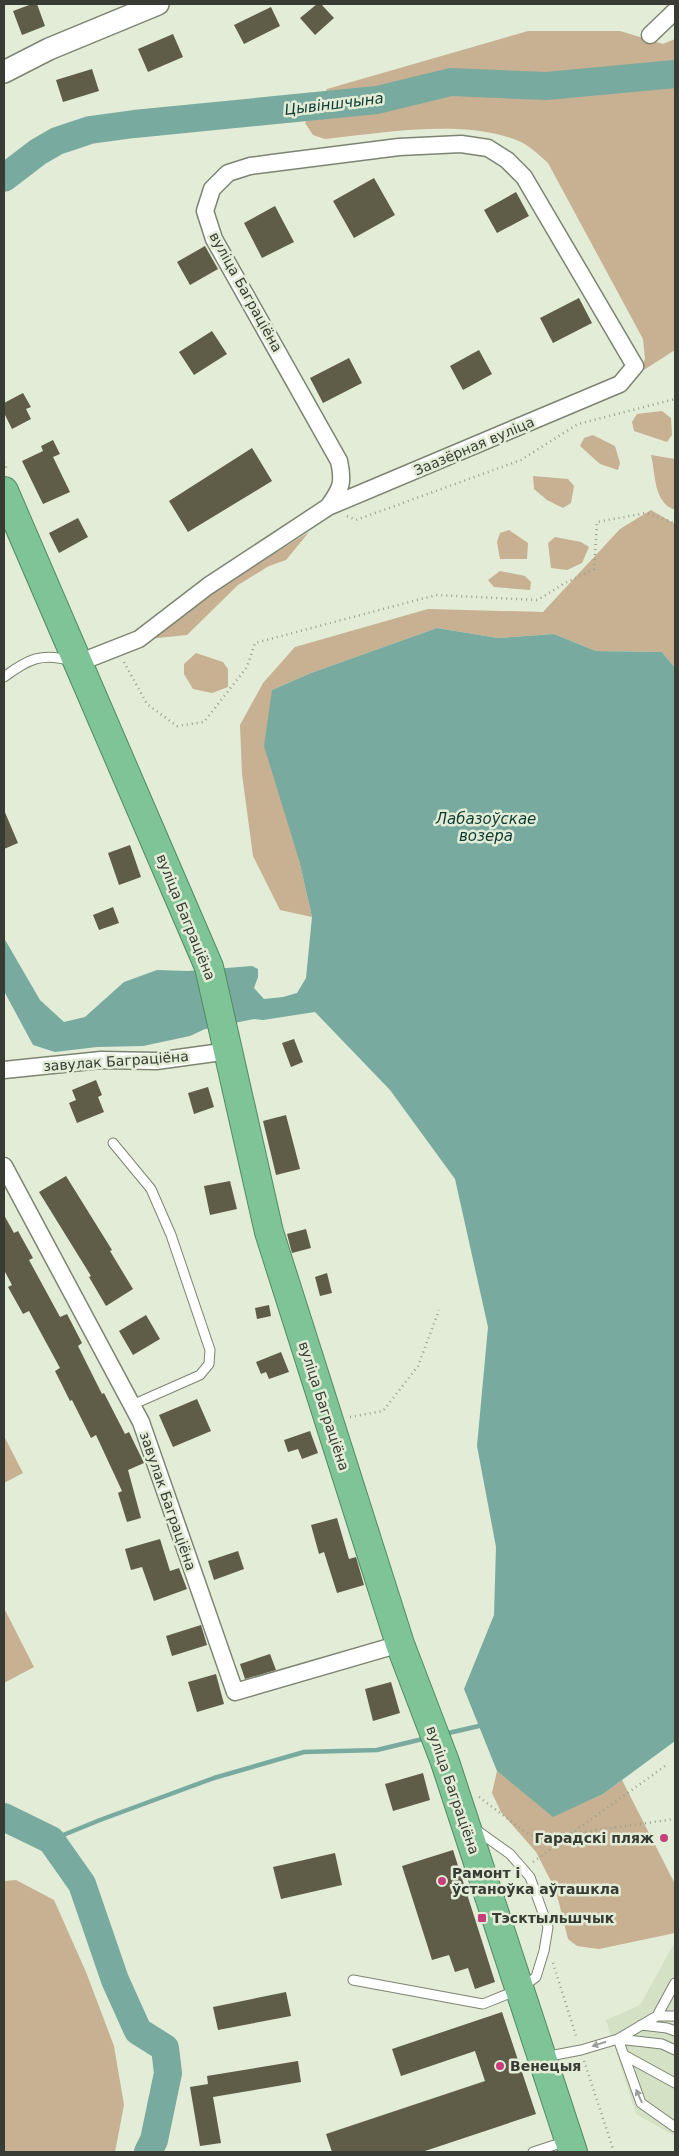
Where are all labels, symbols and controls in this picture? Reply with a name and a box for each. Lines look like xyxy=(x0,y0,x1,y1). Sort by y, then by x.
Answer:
water label: Цывіншчына xyxy=(283,89,385,119)
street label: вуліца Баграціёна xyxy=(206,229,286,355)
street label: Заазёрная вуліца xyxy=(411,413,537,479)
water label: Лабазоўскае возера xyxy=(435,810,536,845)
street label: вуліца Баграціёна xyxy=(153,852,219,982)
street label: завулак Баграціёна xyxy=(43,1048,189,1074)
street label: вуліца Баграціёна xyxy=(296,1339,352,1473)
street label: завулак Баграціёна xyxy=(137,1429,199,1573)
street label: вуліца Баграціёна xyxy=(424,1724,482,1856)
place label: Гарадскі пляж xyxy=(535,1830,654,1846)
marker: Гарадскі пляж xyxy=(658,1832,670,1844)
place label: Рамонт і ўстаноўка аўташкла xyxy=(452,1865,619,1897)
marker: Рамонт і ўстаноўка аўташкла xyxy=(436,1875,448,1887)
place label: Тэсктыльшчык xyxy=(492,1910,615,1926)
marker: Тэсктыльшчык xyxy=(476,1912,488,1924)
one-way arrow xyxy=(591,2041,606,2049)
place label: Венецыя xyxy=(510,2058,581,2074)
marker: Венецыя xyxy=(494,2060,506,2072)
one-way arrow xyxy=(635,2089,643,2103)

